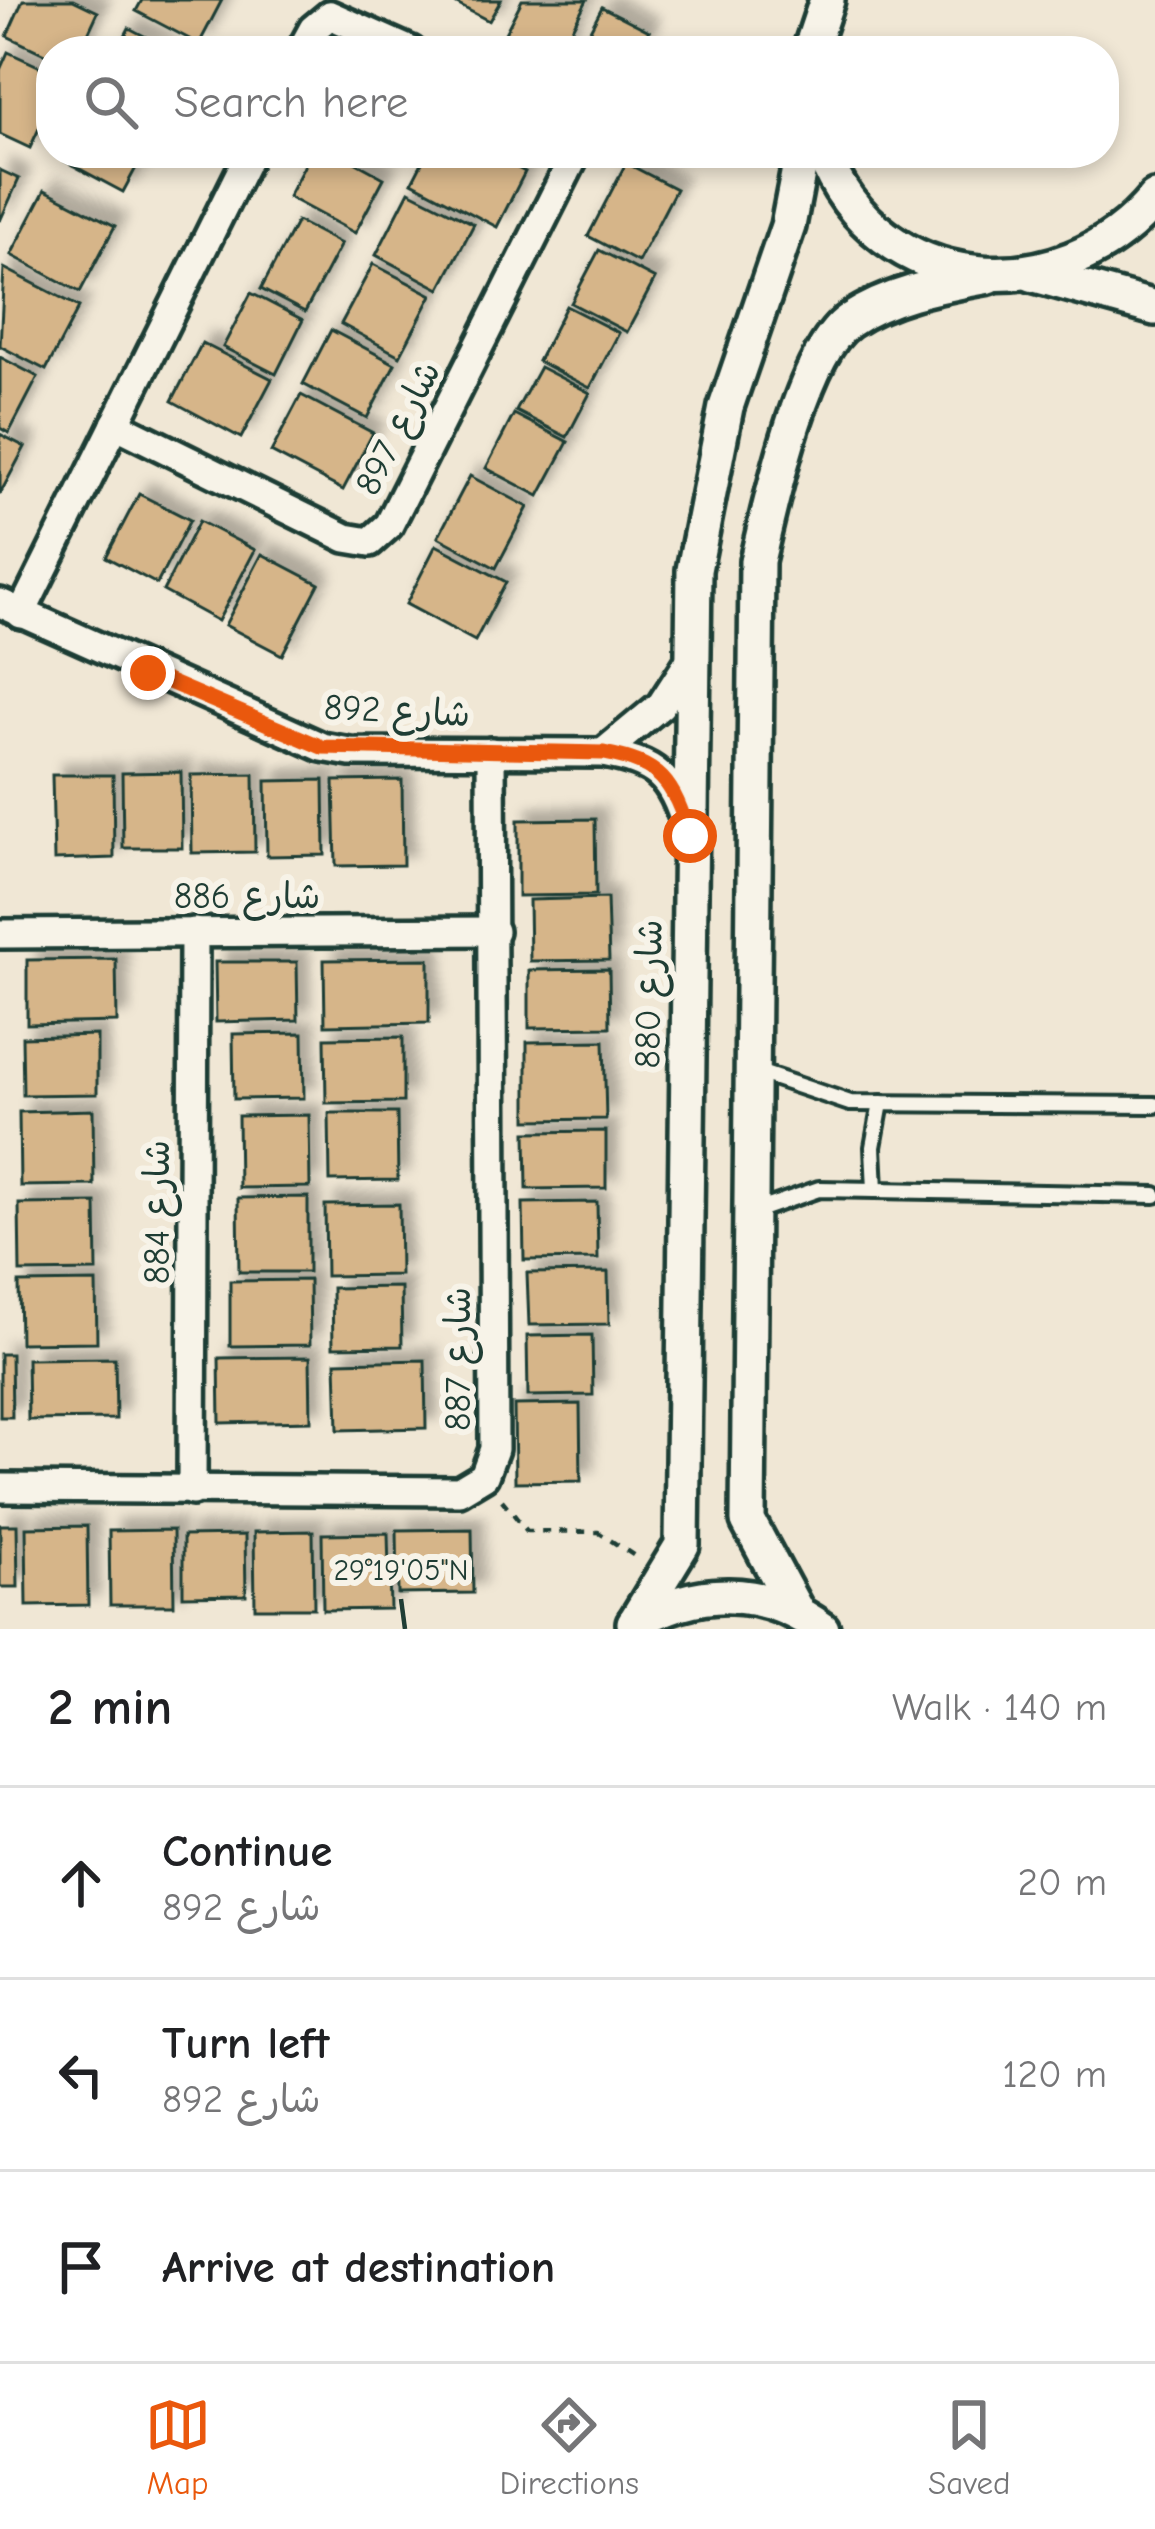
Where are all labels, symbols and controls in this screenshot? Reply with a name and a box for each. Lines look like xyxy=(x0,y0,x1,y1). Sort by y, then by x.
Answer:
search box xyxy=(36,36,1119,168)
icon: search xyxy=(78,69,144,135)
text: Search here xyxy=(174,76,408,128)
street label: شارع 897 xyxy=(347,354,453,504)
route end xyxy=(121,646,175,700)
street label: شارع 892 xyxy=(323,687,471,739)
route start xyxy=(663,809,717,863)
street label: شارع 886 xyxy=(174,876,320,921)
street label: شارع 880 xyxy=(627,919,675,1069)
street label: شارع 884 xyxy=(137,1140,182,1284)
street label: شارع 887 xyxy=(438,1287,483,1431)
text: 29°19'05"N xyxy=(333,1553,469,1588)
text: 2 min xyxy=(48,1678,172,1737)
text: Walk · 140 m xyxy=(892,1685,1107,1730)
text: Continue xyxy=(162,1825,332,1877)
icon: ahead xyxy=(48,1850,114,1916)
text: 20 m xyxy=(1018,1860,1107,1905)
text: شارع 892 xyxy=(162,1885,321,1930)
text: Turn left xyxy=(162,2017,329,2069)
icon: left xyxy=(48,2042,114,2108)
text: 120 m xyxy=(1002,2052,1107,2097)
text: شارع 892 xyxy=(162,2077,321,2122)
icon: arrive xyxy=(48,2234,114,2300)
text: Arrive at destination xyxy=(162,2241,555,2293)
tab: Map xyxy=(145,2392,211,2502)
tab: Directions xyxy=(500,2392,639,2502)
tab: Saved xyxy=(928,2392,1010,2502)

